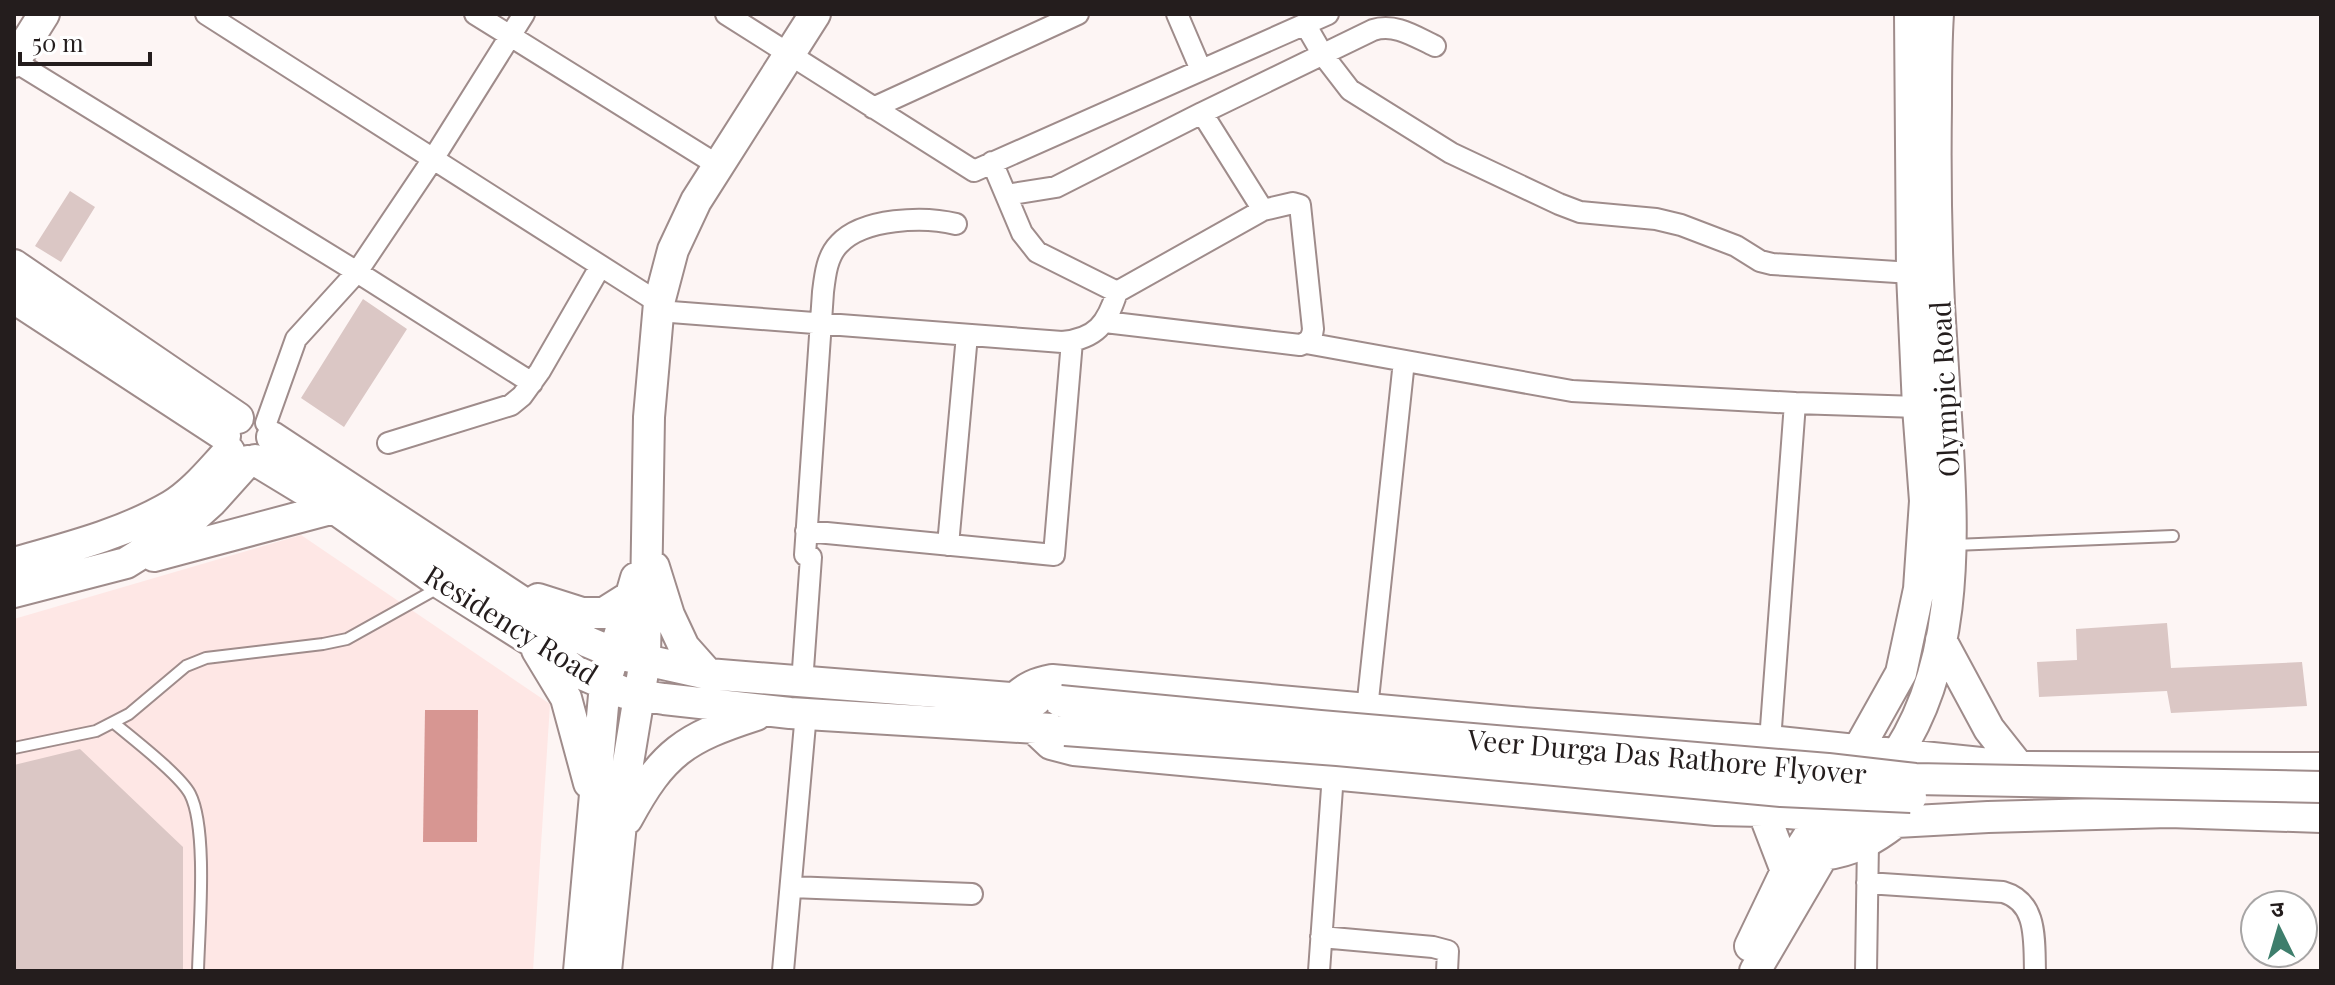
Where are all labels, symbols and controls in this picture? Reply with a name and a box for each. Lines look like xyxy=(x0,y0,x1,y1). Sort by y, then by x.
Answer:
scale bar xyxy=(20,16,150,66)
text: 50 m xyxy=(32,26,84,58)
street label: Olympic Road xyxy=(1920,300,1967,478)
street label: Residency Road xyxy=(418,556,605,692)
street label: Veer Durga Das Rathore Flyover xyxy=(1465,720,1869,791)
north arrow xyxy=(2239,889,2319,969)
text: उ xyxy=(2269,892,2286,924)

